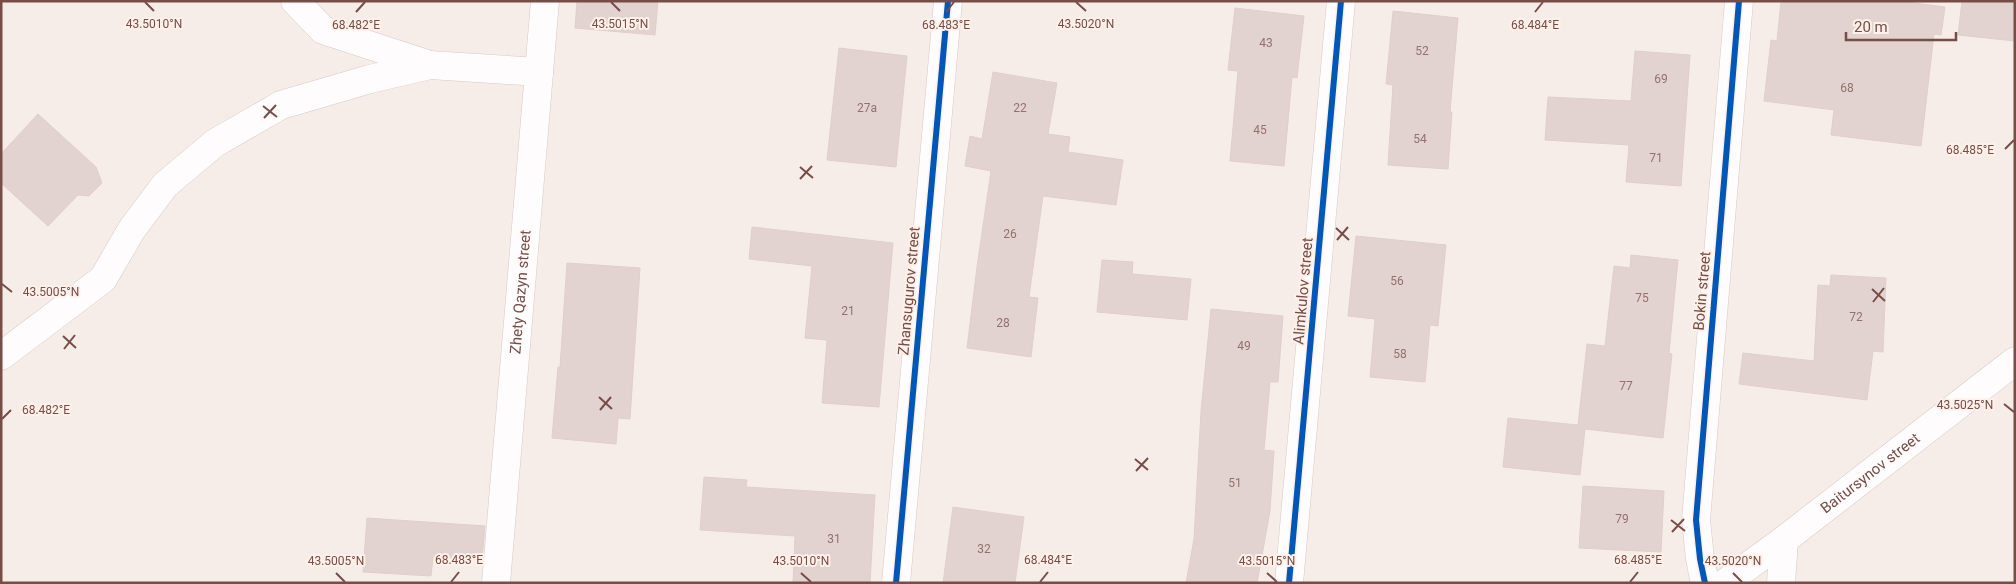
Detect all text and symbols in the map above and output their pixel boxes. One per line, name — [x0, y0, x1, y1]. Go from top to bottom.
scale bar — [1846, 10, 1956, 42]
text: 43.5010°N — [126, 17, 182, 31]
text: 43.5015°N — [592, 17, 648, 31]
text: 43.5020°N — [1058, 17, 1114, 31]
text: 68.482°E — [332, 18, 380, 32]
text: 68.483°E — [922, 18, 970, 32]
text: 68.484°E — [1511, 18, 1559, 32]
text: 20 m — [1854, 18, 1888, 36]
house number: 43 — [1259, 36, 1273, 50]
house number: 52 — [1415, 44, 1429, 58]
house number: 69 — [1654, 72, 1668, 86]
house number: 68 — [1840, 81, 1854, 95]
house number: 27а — [857, 101, 877, 115]
house number: 22 — [1013, 101, 1027, 115]
house number: 45 — [1253, 123, 1267, 137]
house number: 54 — [1413, 132, 1427, 146]
text: 68.485°E — [1946, 143, 1994, 157]
house number: 71 — [1649, 151, 1663, 165]
street label: Zhansugurov street — [894, 226, 924, 356]
house number: 26 — [1003, 227, 1017, 241]
street label: Zhety Qazyn street — [506, 229, 535, 355]
street label: Alimkulov street — [1289, 237, 1317, 345]
street label: Bokin street — [1690, 251, 1714, 331]
house number: 56 — [1390, 274, 1404, 288]
text: 43.5005°N — [23, 285, 79, 299]
house number: 75 — [1635, 291, 1649, 305]
house number: 21 — [841, 304, 855, 318]
house number: 72 — [1849, 310, 1863, 324]
house number: 28 — [996, 316, 1010, 330]
house number: 49 — [1237, 339, 1251, 353]
house number: 58 — [1393, 347, 1407, 361]
house number: 77 — [1619, 379, 1633, 393]
text: 43.5025°N — [1937, 398, 1993, 412]
text: 68.482°E — [22, 403, 70, 417]
street label: Baitursynov street — [1817, 429, 1923, 517]
house number: 51 — [1228, 476, 1242, 490]
house number: 79 — [1615, 512, 1629, 526]
house number: 31 — [827, 532, 841, 546]
house number: 32 — [977, 542, 991, 556]
text: 68.483°E — [435, 553, 483, 567]
text: 68.484°E — [1024, 553, 1072, 567]
text: 68.485°E — [1614, 553, 1662, 567]
text: 43.5005°N — [308, 554, 364, 568]
text: 43.5010°N — [773, 554, 829, 568]
text: 43.5015°N — [1239, 554, 1295, 568]
text: 43.5020°N — [1705, 554, 1761, 568]

